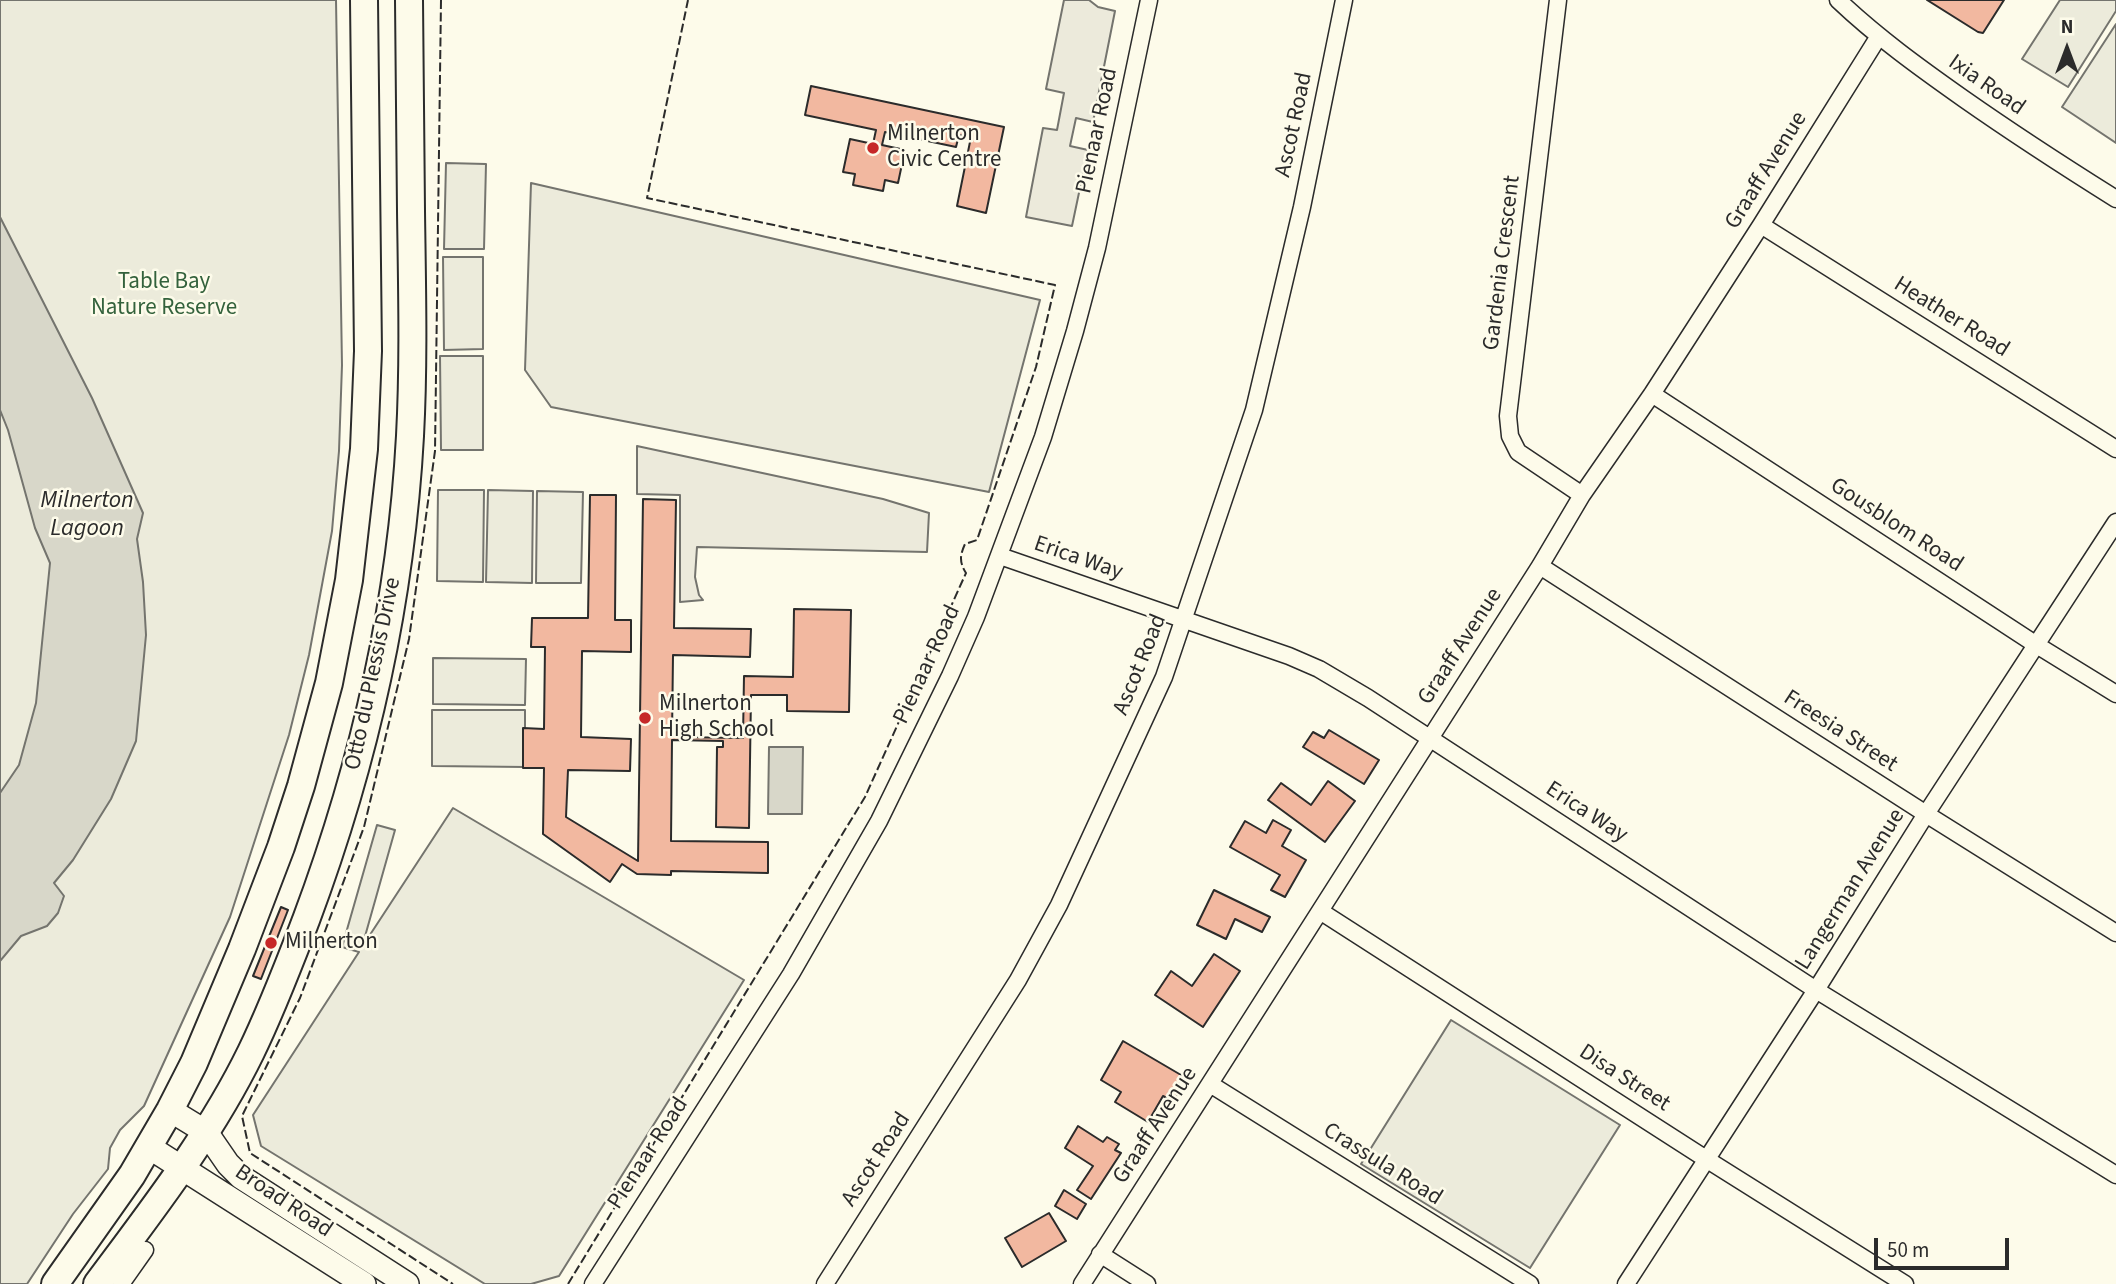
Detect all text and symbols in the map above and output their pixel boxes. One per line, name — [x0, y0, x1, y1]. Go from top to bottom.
north arrow — [2032, 14, 2102, 84]
text: N — [2061, 14, 2073, 41]
street label: Ixia Road — [1942, 50, 2030, 122]
street label: Pienaar Road — [1071, 66, 1125, 196]
street label: Ascot Road — [1270, 70, 1320, 180]
street label: Graaff Avenue — [1720, 107, 1814, 235]
place label: Milnerton Civic Centre — [887, 121, 1001, 175]
marker: Milnerton Civic Centre — [865, 140, 881, 156]
street label: Gardenia Crescent — [1479, 174, 1527, 352]
park label: Table Bay Nature Reserve — [91, 269, 237, 323]
street label: Heather Road — [1888, 272, 2014, 364]
street label: Gousblom Road — [1824, 473, 1968, 579]
water label: Milnerton Lagoon — [40, 488, 134, 544]
street label: Erica Way — [1030, 531, 1126, 587]
street label: Otto du Plessis Drive — [340, 575, 408, 773]
street label: Graaff Avenue — [1413, 583, 1509, 711]
street label: Pienaar Road — [888, 601, 968, 729]
street label: Ascot Road — [1108, 610, 1174, 720]
street label: Freesia Street — [1778, 685, 1902, 779]
place label: Milnerton High School — [659, 691, 774, 745]
marker: Milnerton High School — [637, 710, 653, 726]
street label: Erica Way — [1540, 776, 1632, 850]
street label: Langerman Avenue — [1790, 804, 1912, 976]
place label: Milnerton — [285, 929, 378, 957]
marker: Milnerton — [263, 935, 279, 951]
street label: Disa Street — [1573, 1039, 1675, 1119]
street label: Graaff Avenue — [1108, 1062, 1204, 1190]
street label: Pienaar Road — [603, 1093, 695, 1215]
street label: Ascot Road — [836, 1108, 918, 1212]
street label: Crassula Road — [1317, 1117, 1447, 1213]
street label: Broad Road — [229, 1159, 337, 1245]
scale bar — [1878, 1224, 2013, 1268]
text: 50 m — [1887, 1235, 1929, 1265]

